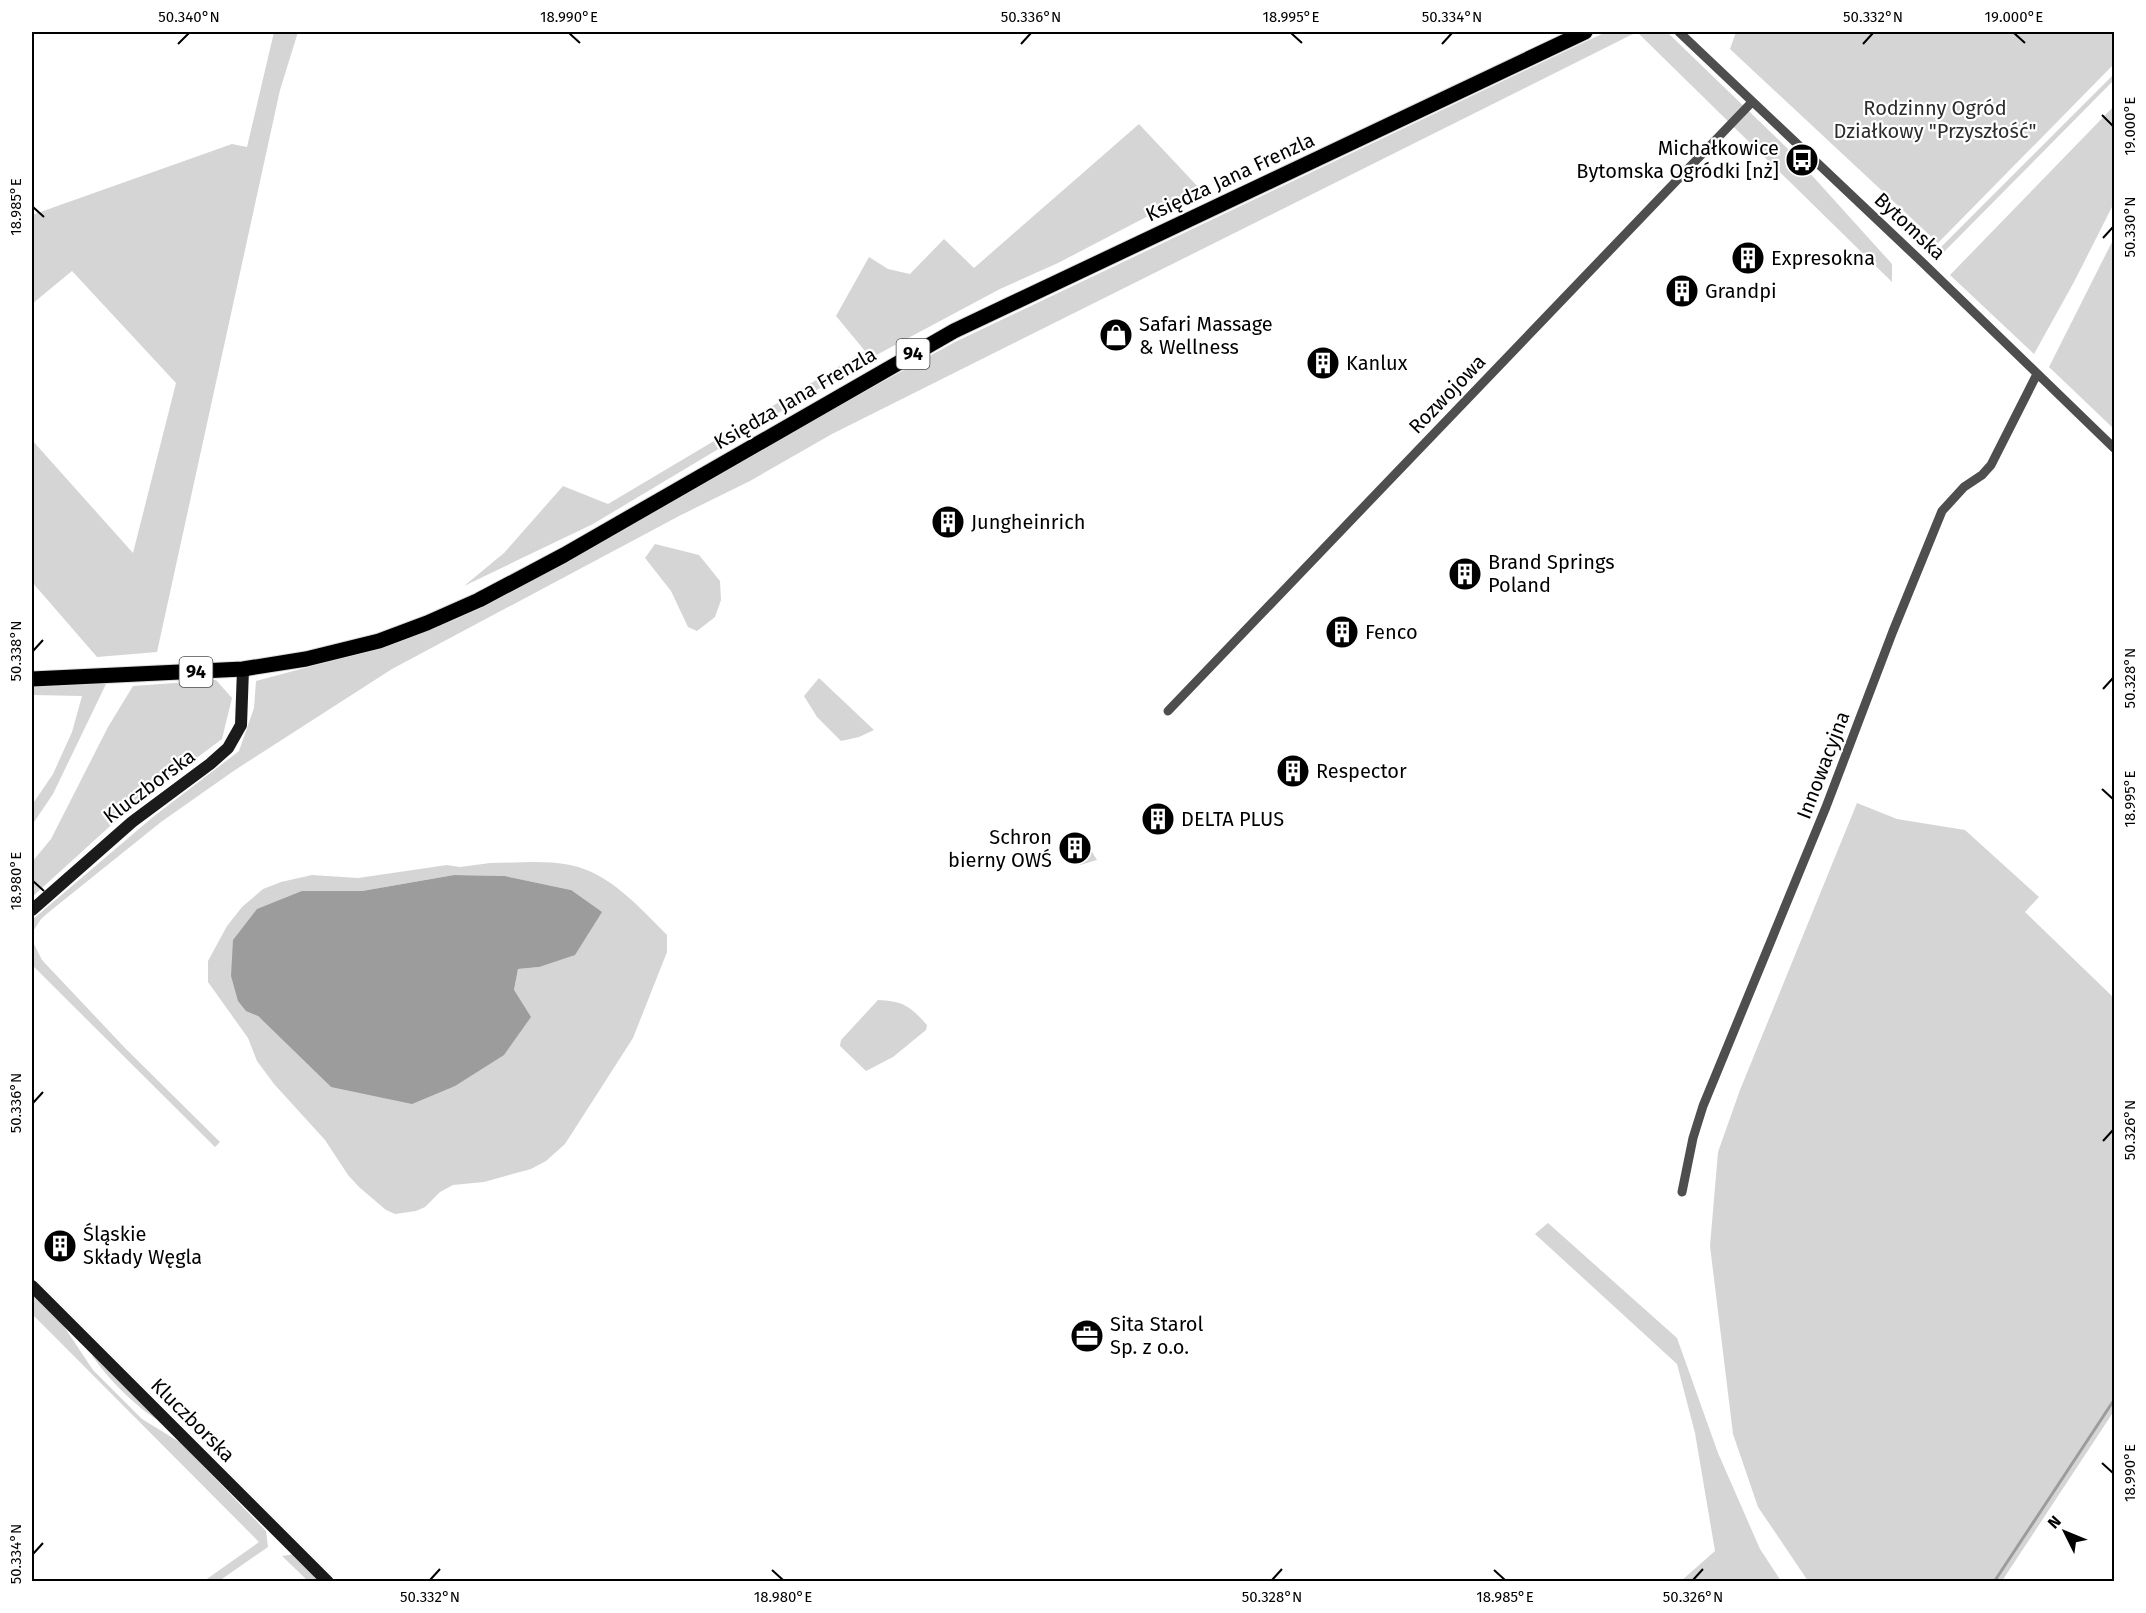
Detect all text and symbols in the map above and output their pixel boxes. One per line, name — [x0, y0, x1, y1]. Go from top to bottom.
text: 50.340°N — [158, 8, 220, 26]
text: 18.990°E — [540, 8, 598, 26]
text: 50.336°N — [1001, 8, 1061, 26]
text: 18.995°E — [1263, 8, 1319, 26]
text: 50.334°N — [1422, 8, 1482, 26]
text: 50.332°N — [1843, 8, 1903, 26]
text: 19.000°E — [1985, 8, 2043, 26]
park label: Rodzinny Ogród Działkowy "Przyszłość" — [1834, 96, 2036, 143]
text: 19.000°E — [2121, 97, 2139, 155]
street label: Księdza Jana Frenzla — [1142, 127, 1318, 227]
place label: Michałkowice Bytomska Ogródki [nż] — [1576, 136, 1779, 183]
bus stop icon: Michałkowice Bytomska Ogródki [nż] — [1784, 142, 1820, 178]
text: 18.985°E — [7, 178, 25, 236]
street label: Bytomska — [1870, 187, 1950, 265]
text: 50.330°N — [2121, 196, 2139, 258]
building icon: Expresokna — [1730, 240, 1766, 276]
place label: Expresokna — [1771, 246, 1875, 270]
building icon: Grandpi — [1664, 273, 1700, 309]
place label: Grandpi — [1705, 279, 1777, 303]
place label: Safari Massage & Wellness — [1139, 312, 1273, 359]
shop icon: Safari Massage & Wellness — [1098, 317, 1134, 353]
road number: 94 — [896, 339, 930, 369]
street label: Księdza Jana Frenzla — [710, 342, 880, 454]
building icon: Kanlux — [1305, 345, 1341, 381]
street label: Rozwojowa — [1404, 350, 1490, 438]
place label: Kanlux — [1346, 351, 1408, 375]
building icon: Jungheinrich — [930, 504, 966, 540]
place label: Jungheinrich — [971, 510, 1085, 534]
place label: Brand Springs Poland — [1488, 550, 1615, 597]
building icon: Brand Springs Poland — [1447, 556, 1483, 592]
building icon: Fenco — [1324, 614, 1360, 650]
place label: Fenco — [1365, 620, 1418, 644]
text: 50.338°N — [7, 621, 25, 681]
text: 50.328°N — [2121, 648, 2139, 708]
road number: 94 — [180, 657, 212, 687]
street label: Innowacyjna — [1791, 708, 1855, 822]
street label: Kluczborska — [98, 744, 200, 828]
building icon: Respector — [1275, 753, 1311, 789]
place label: Respector — [1316, 759, 1407, 783]
text: 18.995°E — [2121, 771, 2139, 827]
building icon: DELTA PLUS — [1140, 801, 1176, 837]
place label: DELTA PLUS — [1181, 807, 1284, 831]
place label: Schron bierny OWŚ — [948, 825, 1052, 872]
building icon: Schron bierny OWŚ — [1057, 830, 1093, 866]
text: 18.980°E — [7, 852, 25, 910]
text: 50.336°N — [7, 1073, 25, 1133]
text: 50.326°N — [2121, 1100, 2139, 1160]
place label: Śląskie Składy Węgla — [83, 1222, 202, 1269]
building icon: Śląskie Składy Węgla — [42, 1228, 78, 1264]
place label: Sita Starol Sp. z o.o. — [1110, 1312, 1203, 1359]
office icon: Sita Starol Sp. z o.o. — [1069, 1318, 1105, 1354]
street label: Kluczborska — [146, 1373, 240, 1467]
text: 18.990°E — [2121, 1444, 2139, 1502]
north arrow — [2035, 1502, 2095, 1562]
text: N — [2044, 1512, 2065, 1532]
text: 50.334°N — [7, 1524, 25, 1584]
text: 50.332°N — [400, 1588, 460, 1606]
text: 18.980°E — [754, 1588, 812, 1606]
text: 50.328°N — [1242, 1588, 1302, 1606]
text: 18.985°E — [1476, 1588, 1534, 1606]
text: 50.326°N — [1663, 1588, 1723, 1606]

